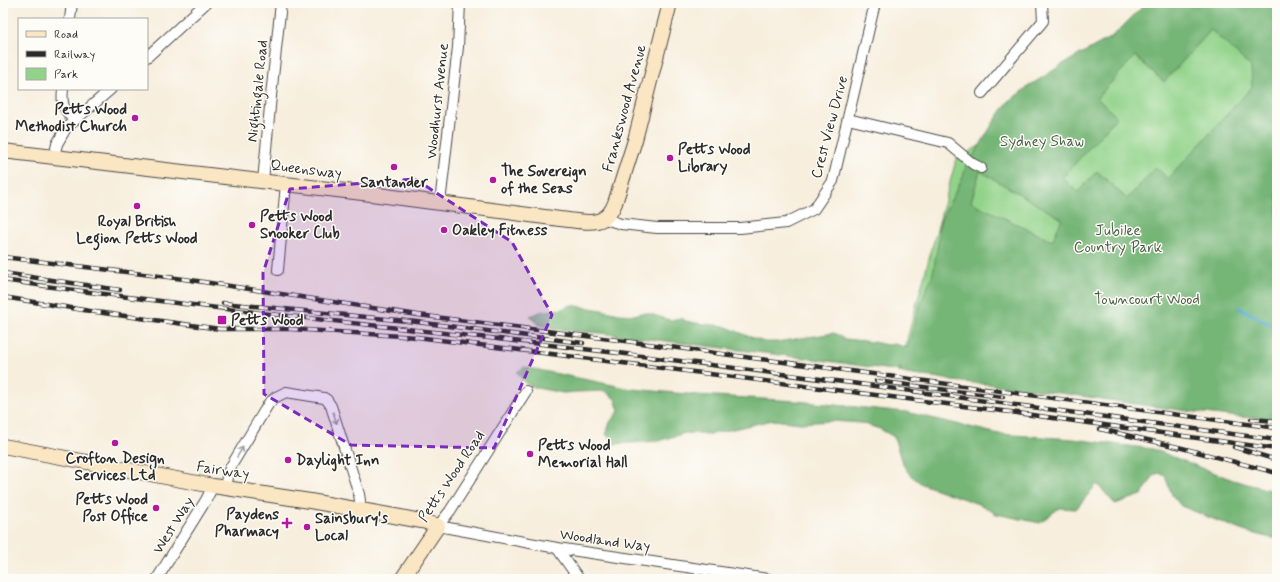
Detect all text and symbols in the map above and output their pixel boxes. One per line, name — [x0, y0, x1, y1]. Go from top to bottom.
legend — [18, 18, 148, 90]
text: Road — [54, 27, 78, 43]
street label: Nightingale Road — [243, 39, 274, 143]
street label: Woodhurst Avenue — [422, 42, 454, 160]
street label: Frankswood Avenue — [598, 42, 652, 174]
text: Railway — [54, 47, 96, 63]
text: Park — [54, 67, 78, 83]
street label: Crest View Drive — [807, 73, 853, 181]
place label: Petts Wood Methodist Church — [15, 100, 127, 137]
marker: Petts Wood Methodist Church — [130, 113, 140, 123]
park label: Sydney Shaw — [1000, 132, 1084, 152]
place label: Petts Wood Library — [678, 140, 751, 177]
marker: Petts Wood Library — [665, 153, 675, 163]
street label: Queensway — [269, 156, 343, 184]
marker: Santander — [389, 162, 399, 172]
place label: The Sovereign of the Seas — [501, 162, 587, 199]
place label: Santander — [360, 173, 429, 193]
marker: The Sovereign of the Seas — [488, 175, 498, 185]
marker: Royal British Legion Petts Wood — [132, 201, 142, 211]
place label: Petts Wood Snooker Club — [260, 207, 340, 244]
place label: Royal British Legion Petts Wood — [76, 212, 198, 251]
marker: Petts Wood Snooker Club — [247, 220, 257, 230]
place label: Oakley Fitness — [452, 221, 548, 241]
park label: Jubilee Country Park — [1074, 221, 1163, 258]
marker: Oakley Fitness — [439, 225, 449, 235]
park label: Towncourt Wood — [1094, 290, 1200, 310]
place label: Petts Wood — [231, 311, 304, 331]
marker: Petts Wood — [216, 314, 228, 326]
one-way arrow — [332, 411, 339, 424]
street label: Petts Wood Road — [414, 427, 490, 526]
place label: Petts Wood Memorial Hall — [538, 436, 628, 473]
marker: Crofton Design Services Ltd — [110, 438, 120, 448]
one-way arrow — [236, 447, 244, 458]
place label: Crofton Design Services Ltd — [65, 449, 165, 486]
marker: Petts Wood Memorial Hall — [525, 449, 535, 459]
place label: Daylight Inn — [296, 451, 379, 472]
marker: Daylight Inn — [283, 455, 293, 465]
street label: Fairway — [195, 457, 251, 485]
place label: Petts Wood Post Office — [75, 490, 149, 527]
street label: West Way — [148, 493, 199, 558]
marker: Petts Wood Post Office — [151, 503, 161, 513]
place label: Paydens Pharmacy — [215, 505, 279, 542]
place label: Sainsbury's Local — [315, 509, 388, 546]
marker: Paydens Pharmacy — [282, 518, 292, 528]
marker: Sainsbury's Local — [302, 522, 312, 532]
street label: Woodland Way — [558, 525, 651, 557]

